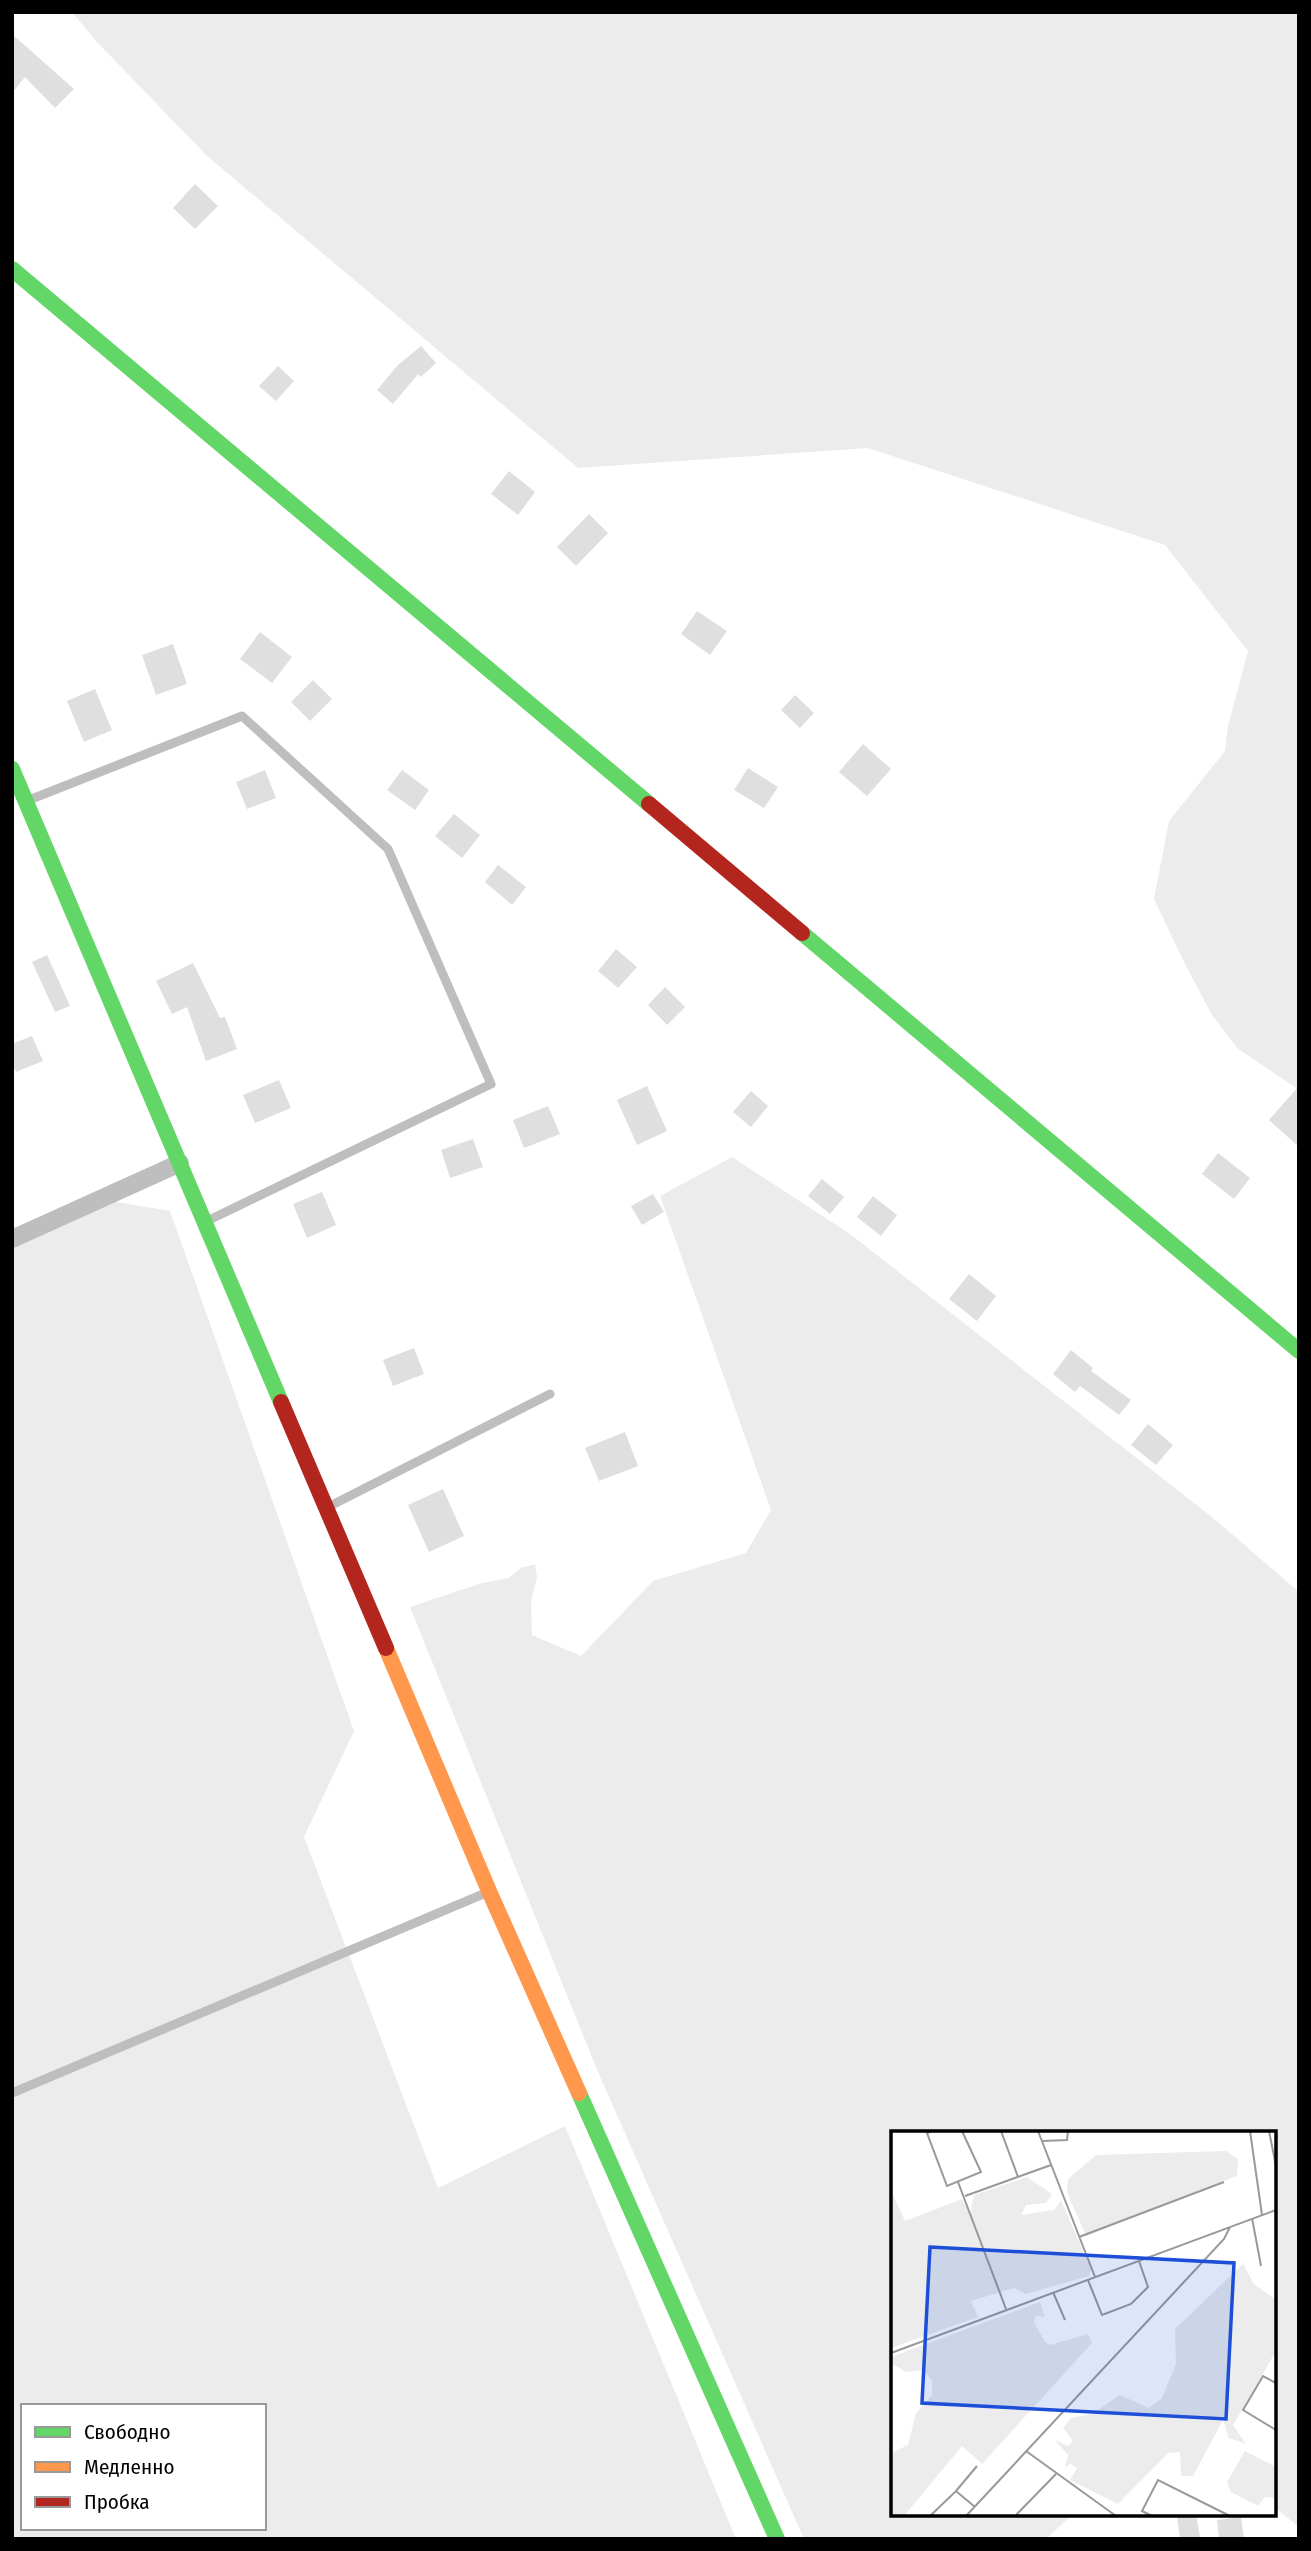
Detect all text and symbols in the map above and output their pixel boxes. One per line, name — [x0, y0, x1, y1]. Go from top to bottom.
inset map — [891, 2131, 1276, 2516]
legend — [21, 2404, 266, 2530]
text: Свободно — [84, 2419, 170, 2445]
text: Медленно — [84, 2454, 174, 2480]
text: Пробка — [84, 2489, 150, 2515]

